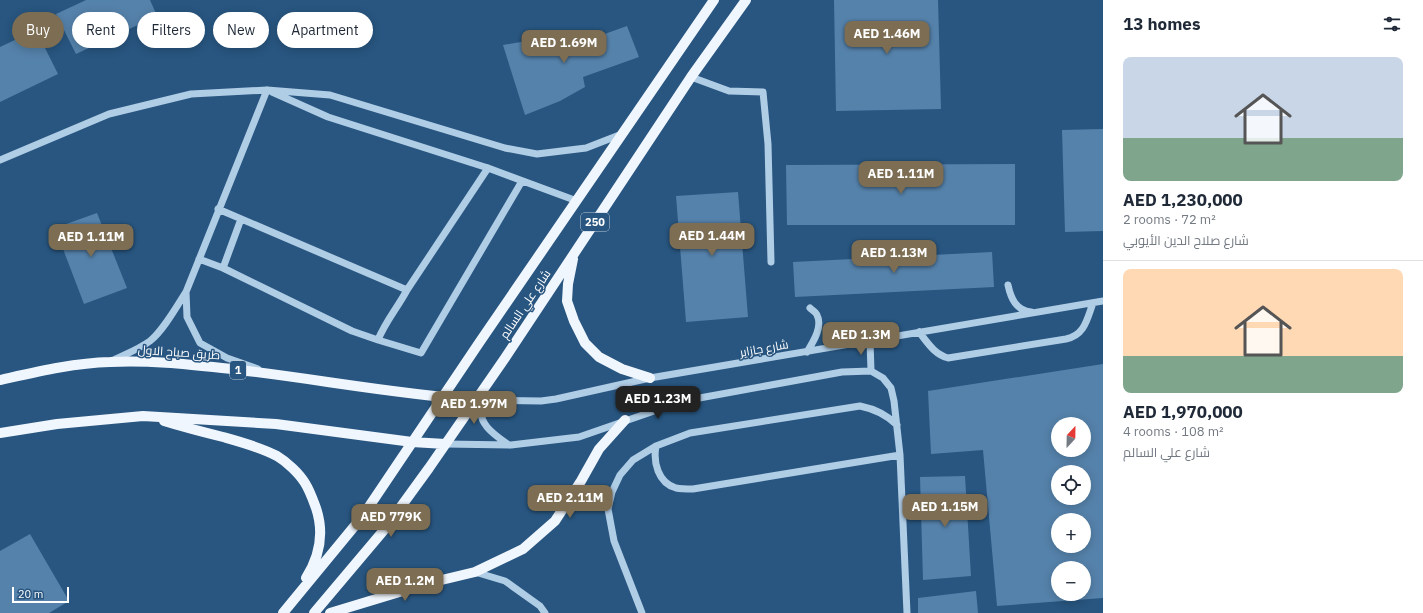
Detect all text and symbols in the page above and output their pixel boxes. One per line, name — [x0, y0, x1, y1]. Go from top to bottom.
chip: Buy — [12, 12, 64, 48]
chip: Rent — [72, 12, 129, 48]
chip: Filters — [137, 12, 205, 48]
chip: New — [213, 12, 269, 48]
chip: Apartment — [277, 12, 373, 48]
text: 13 homes — [1123, 13, 1200, 35]
icon: filters — [1381, 13, 1403, 35]
pin: AED 1.46M — [841, 21, 933, 55]
text: AED 1.46M — [853, 25, 921, 42]
pin: AED 1.69M — [518, 30, 610, 64]
text: AED 1.69M — [530, 34, 598, 51]
icon: home — [1227, 83, 1299, 155]
pin: AED 1.11M — [855, 161, 947, 195]
text: AED 1.11M — [867, 165, 935, 182]
text: AED 1,230,000 — [1123, 189, 1243, 211]
text: 2 rooms · 72 m² — [1123, 211, 1216, 228]
road number: 250 — [581, 213, 609, 231]
pin: AED 1.44M — [666, 223, 758, 257]
pin: AED 1.11M — [45, 224, 137, 258]
text: AED 1.44M — [678, 227, 746, 244]
text: AED 1.11M — [57, 228, 125, 245]
text: شارع صلاح الدين الأيوبي — [1123, 232, 1249, 249]
pin: AED 1.13M — [848, 240, 940, 274]
text: AED 1.13M — [860, 244, 928, 261]
street label: شارع علي السالم — [496, 266, 556, 343]
icon: home — [1227, 295, 1299, 367]
pin: AED 1.3M — [820, 322, 902, 356]
text: AED 1.3M — [831, 326, 891, 343]
street label: شارع جازاير — [737, 336, 790, 361]
street label: طريق صباح الاول — [137, 342, 221, 363]
road number: 1 — [230, 361, 246, 379]
pin: AED 1.23M — [612, 386, 704, 420]
text: AED 1.23M — [624, 390, 692, 407]
pin: AED 1.97M — [428, 391, 520, 425]
text: AED 1.97M — [440, 395, 508, 412]
text: AED 1,970,000 — [1123, 401, 1243, 423]
north arrow — [1051, 417, 1091, 457]
map controls — [1051, 417, 1091, 601]
text: 4 rooms · 108 m² — [1123, 423, 1224, 440]
text: شارع علي السالم — [1123, 444, 1210, 461]
button: locate — [1051, 465, 1091, 505]
pin: AED 2.11M — [524, 485, 616, 519]
text: AED 2.11M — [536, 489, 604, 506]
pin: AED 1.15M — [899, 494, 991, 528]
text: AED 1.15M — [911, 498, 979, 515]
pin: AED 779K — [350, 504, 432, 538]
text: AED 779K — [360, 508, 422, 525]
button: + — [1051, 513, 1091, 553]
button: − — [1051, 561, 1091, 601]
pin: AED 1.2M — [364, 568, 446, 602]
text: AED 1.2M — [375, 572, 435, 589]
scale bar — [12, 585, 69, 604]
text: 20 m — [18, 587, 43, 601]

